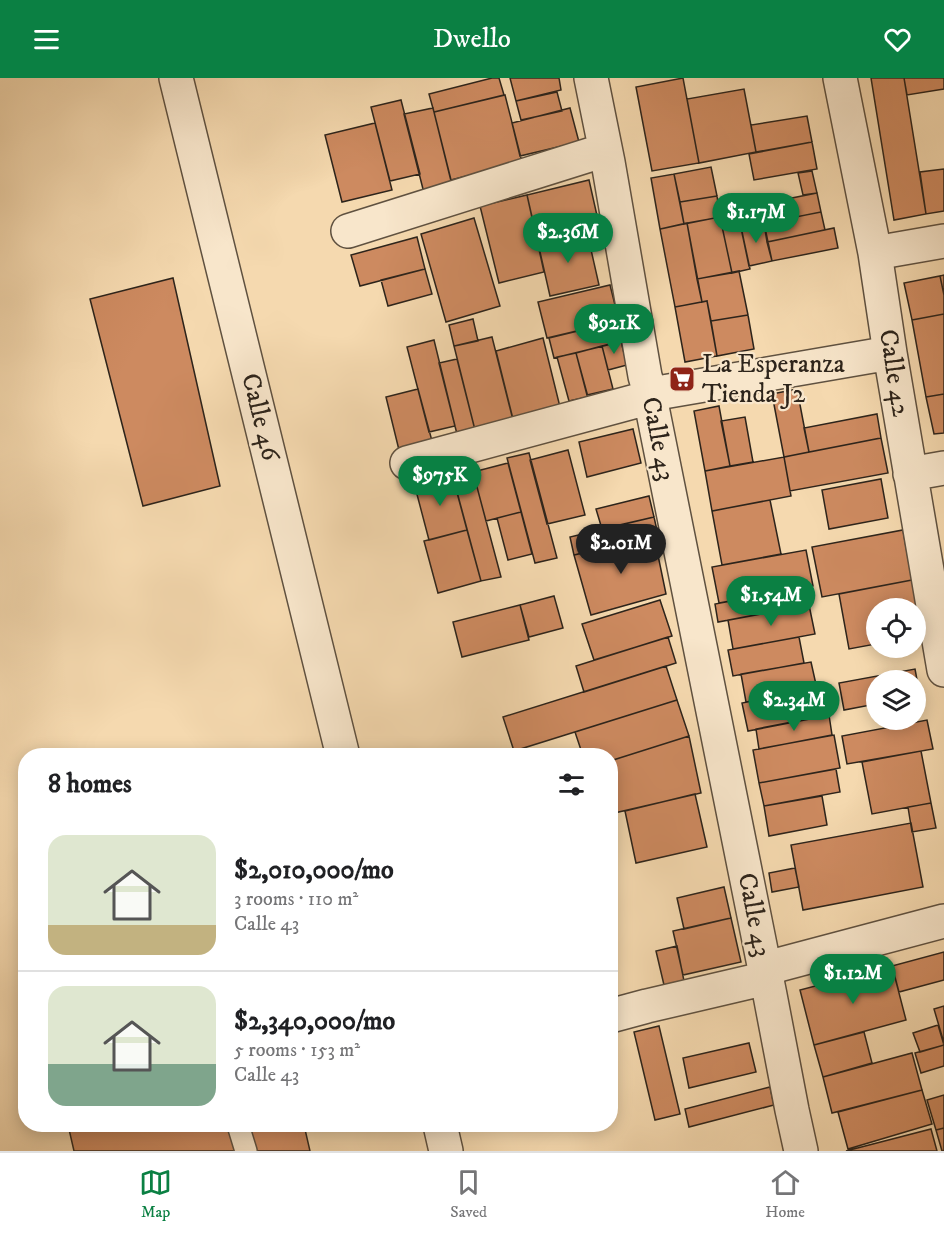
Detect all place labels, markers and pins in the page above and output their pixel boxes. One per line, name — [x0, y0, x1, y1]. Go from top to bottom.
pin: $1.17M — [707, 193, 805, 244]
pin: $2.36M — [519, 213, 617, 264]
pin: $921K — [572, 304, 656, 355]
place label: La Esperanza Tienda J2 — [702, 348, 845, 411]
supermarket icon: La Esperanza Tienda J2 — [667, 364, 697, 394]
pin: $975K — [398, 456, 482, 507]
pin: $2.01M — [572, 524, 670, 575]
pin: $1.54M — [722, 576, 820, 627]
pin: $2.34M — [745, 681, 843, 732]
pin: $1.12M — [804, 954, 902, 1005]

